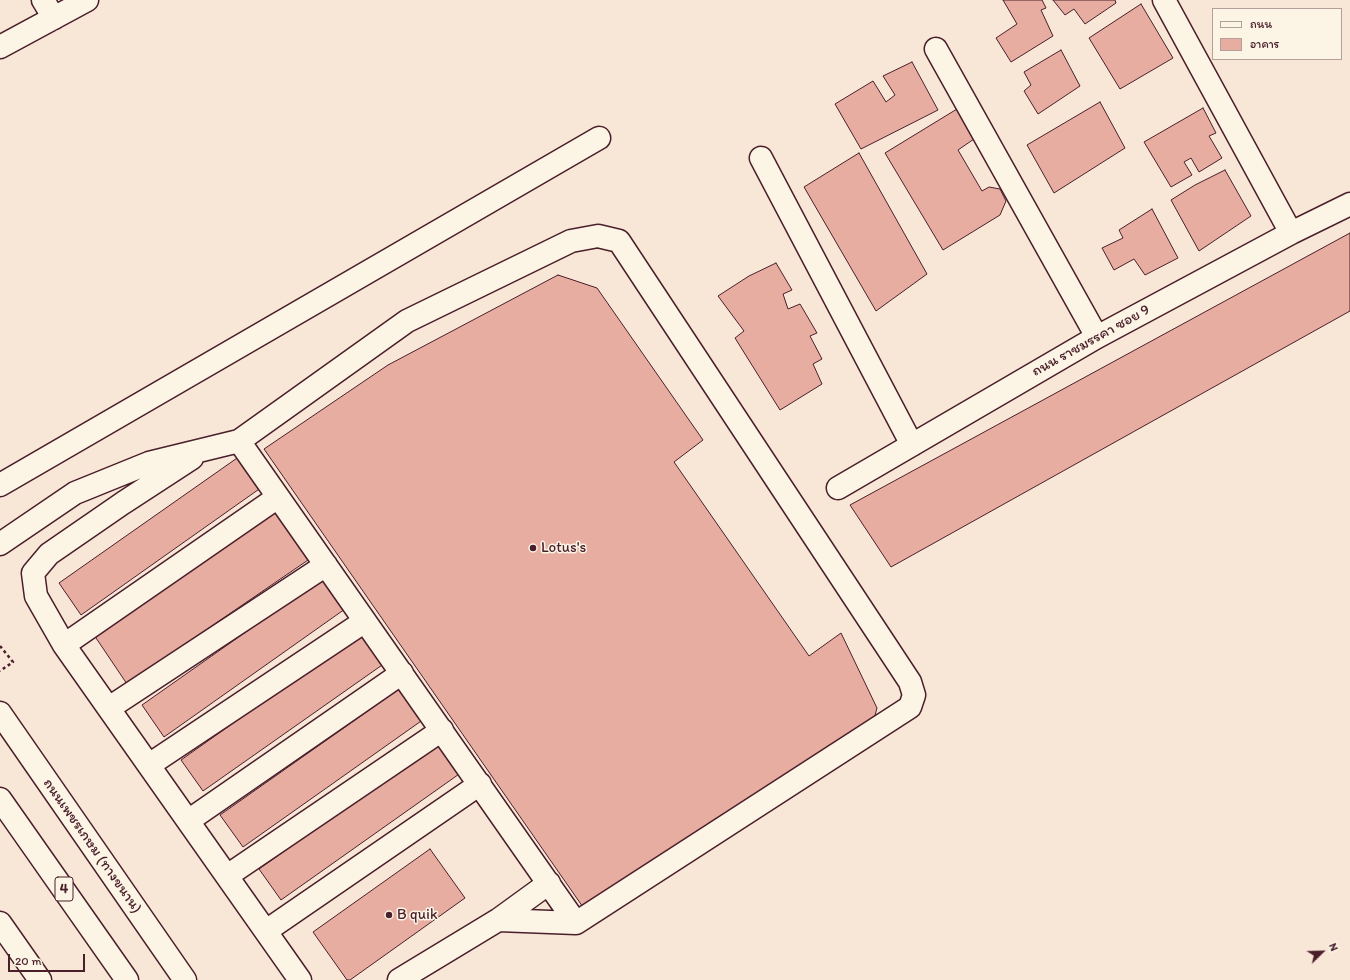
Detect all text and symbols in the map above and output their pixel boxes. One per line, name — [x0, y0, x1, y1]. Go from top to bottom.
legend — [1212, 8, 1342, 60]
text: ถนน — [1250, 17, 1272, 31]
text: อาคาร — [1250, 37, 1279, 51]
street label: ถนน ราชมรรคา ซอย 9 — [1029, 301, 1153, 381]
place label: Lotus's — [541, 539, 586, 557]
marker: Lotus's — [528, 543, 538, 553]
street label: ถนนเพชรเกษม (ทางขนาน) — [39, 775, 145, 917]
road number: 4 — [55, 877, 73, 901]
place label: B quik — [397, 906, 438, 924]
marker: B quik — [384, 910, 394, 920]
north arrow — [1302, 932, 1342, 972]
text: N — [1326, 941, 1341, 953]
scale bar — [10, 946, 87, 972]
text: 20 m — [15, 954, 42, 968]

